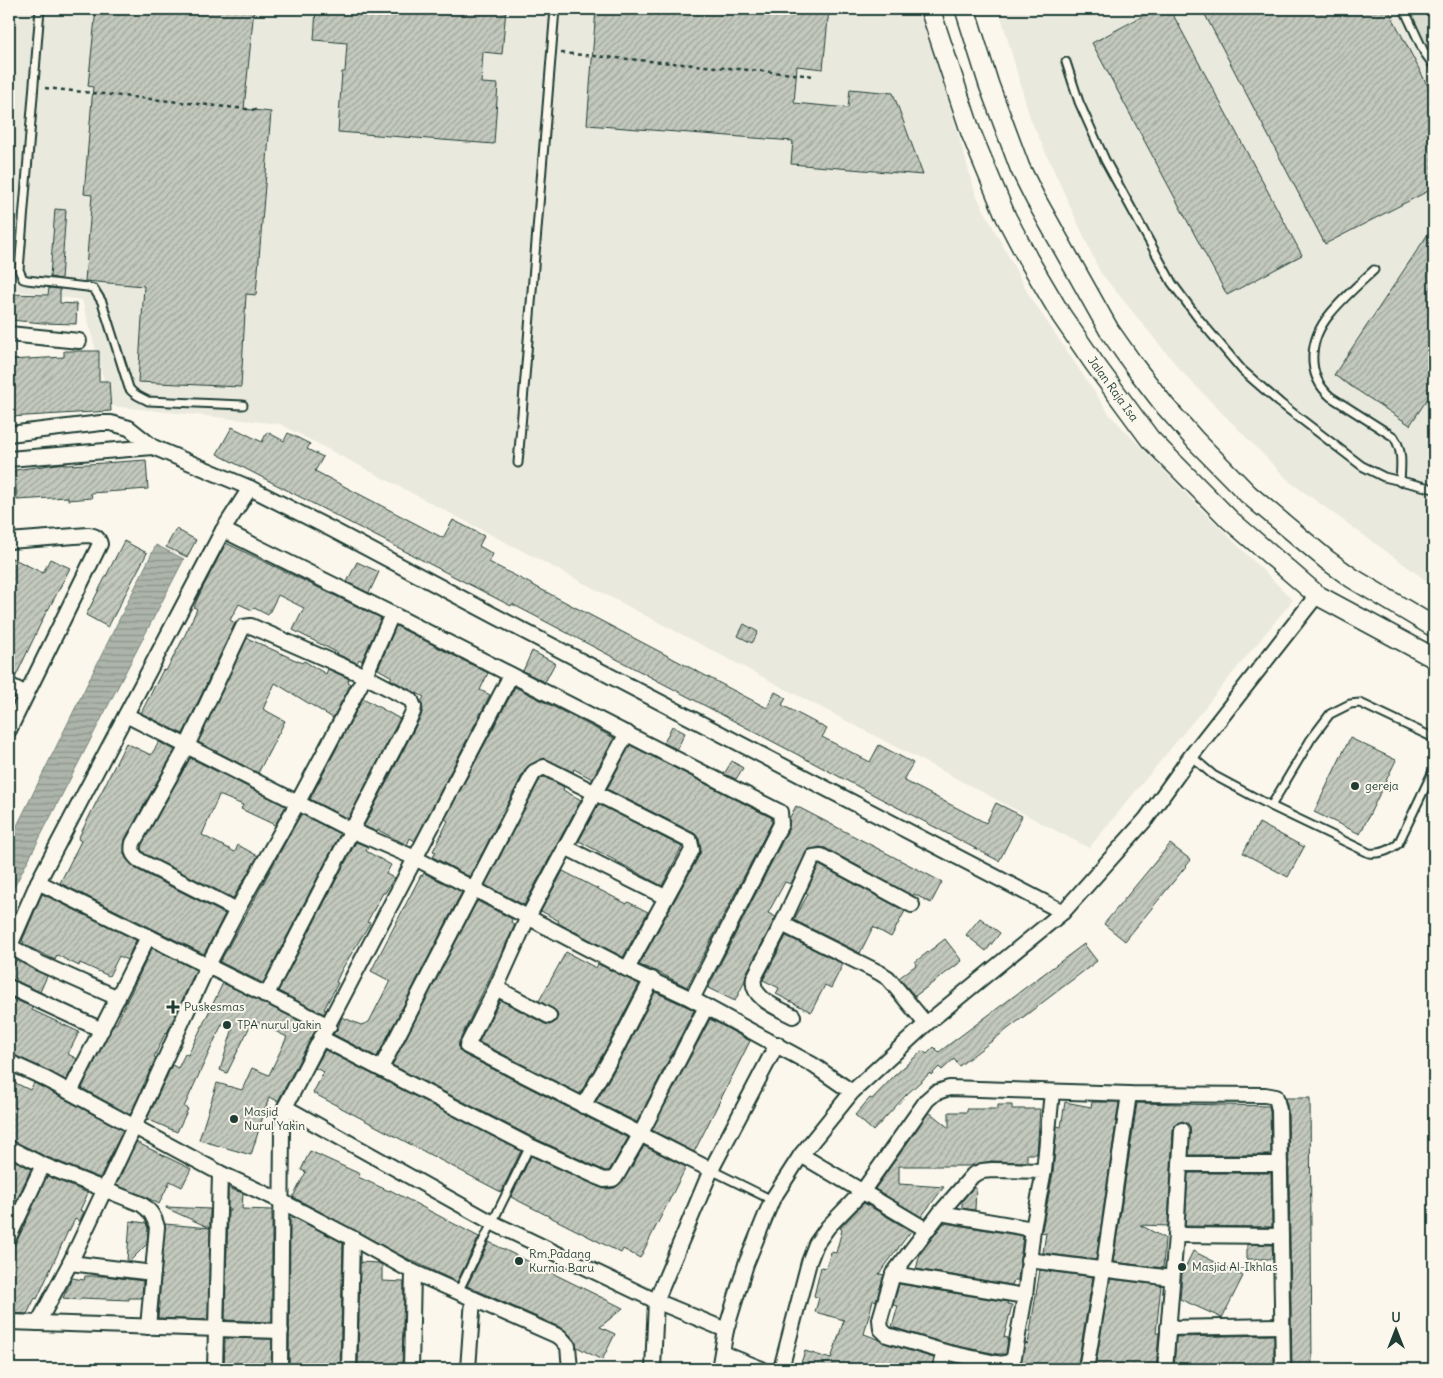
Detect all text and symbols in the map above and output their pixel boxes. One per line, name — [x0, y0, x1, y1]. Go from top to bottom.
street label: Jalan Raja Isa — [1085, 353, 1142, 424]
place label: gereja — [1365, 778, 1399, 793]
marker: gereja — [1349, 780, 1361, 792]
place label: Puskesmas — [184, 999, 244, 1014]
marker: Puskesmas — [166, 1000, 180, 1014]
place label: TPA nurul yakin — [237, 1017, 322, 1032]
marker: TPA nurul yakin — [221, 1019, 233, 1031]
place label: Masjid Nurul Yakin — [244, 1104, 305, 1133]
marker: Masjid Nurul Yakin — [228, 1113, 240, 1125]
place label: Rm.Padang Kurnia Baru — [529, 1246, 594, 1275]
marker: Rm.Padang Kurnia Baru — [513, 1255, 525, 1267]
place label: Masjid Al-Ikhlas — [1192, 1259, 1278, 1274]
marker: Masjid Al-Ikhlas — [1176, 1261, 1188, 1273]
north arrow — [1370, 1306, 1420, 1356]
text: U — [1391, 1308, 1401, 1326]

